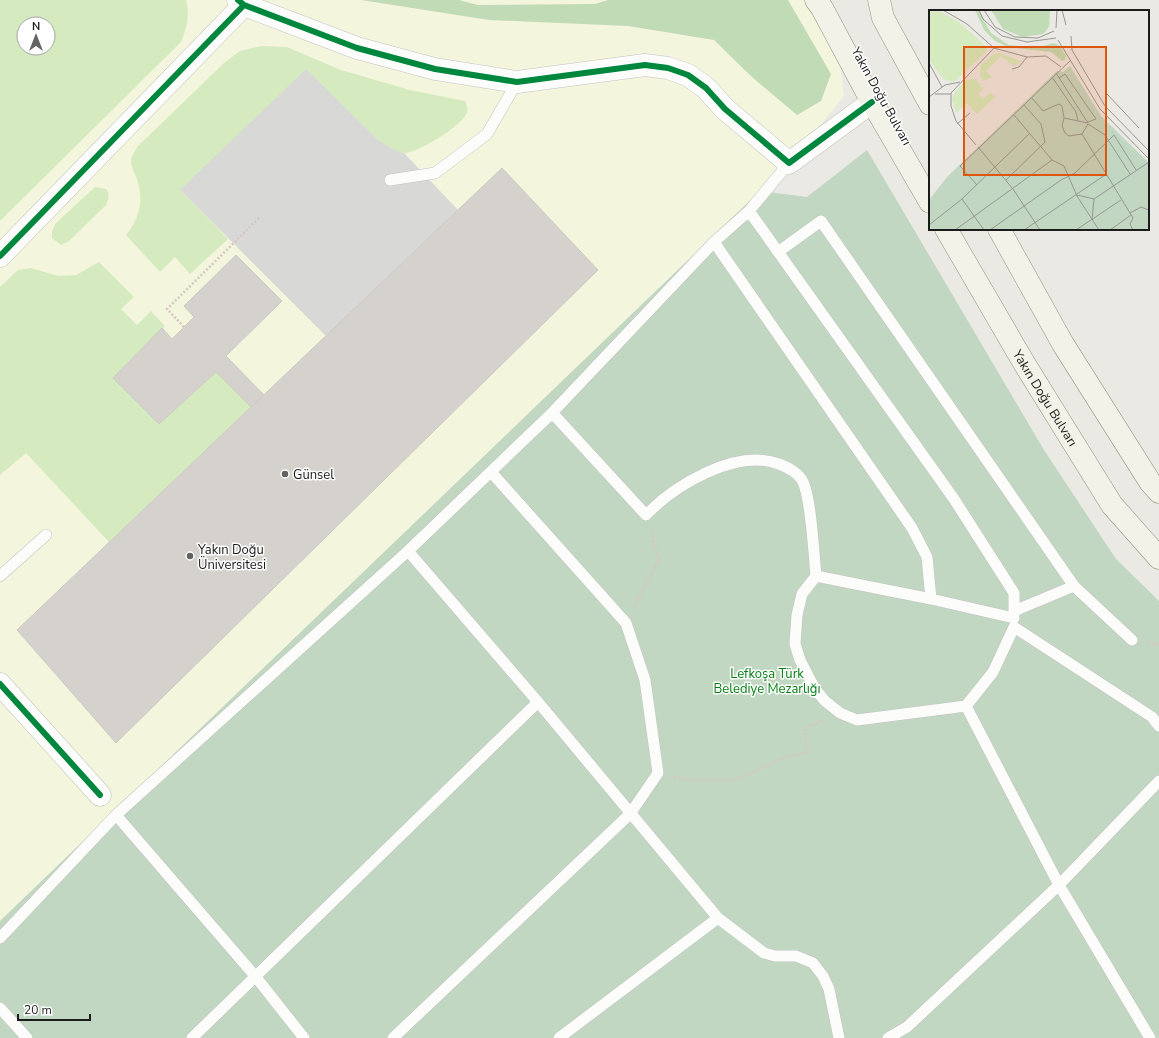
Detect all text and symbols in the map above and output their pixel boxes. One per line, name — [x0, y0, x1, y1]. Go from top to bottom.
inset map — [929, 10, 1149, 230]
north arrow — [16, 16, 56, 56]
text: N — [32, 19, 40, 34]
street label: Yakın Doğu Bulvarı — [846, 43, 916, 149]
street label: Yakın Doğu Bulvarı — [1008, 346, 1081, 450]
place label: Günsel — [293, 466, 334, 484]
marker: Günsel — [280, 469, 290, 479]
place label: Yakın Doğu Üniversitesi — [197, 541, 266, 574]
marker: Yakın Doğu Üniversitesi — [185, 551, 195, 561]
park label: Lefkoşa Türk Belediye Mezarlığı — [714, 665, 820, 698]
scale bar — [18, 996, 90, 1022]
text: 20 m — [24, 1002, 52, 1018]

